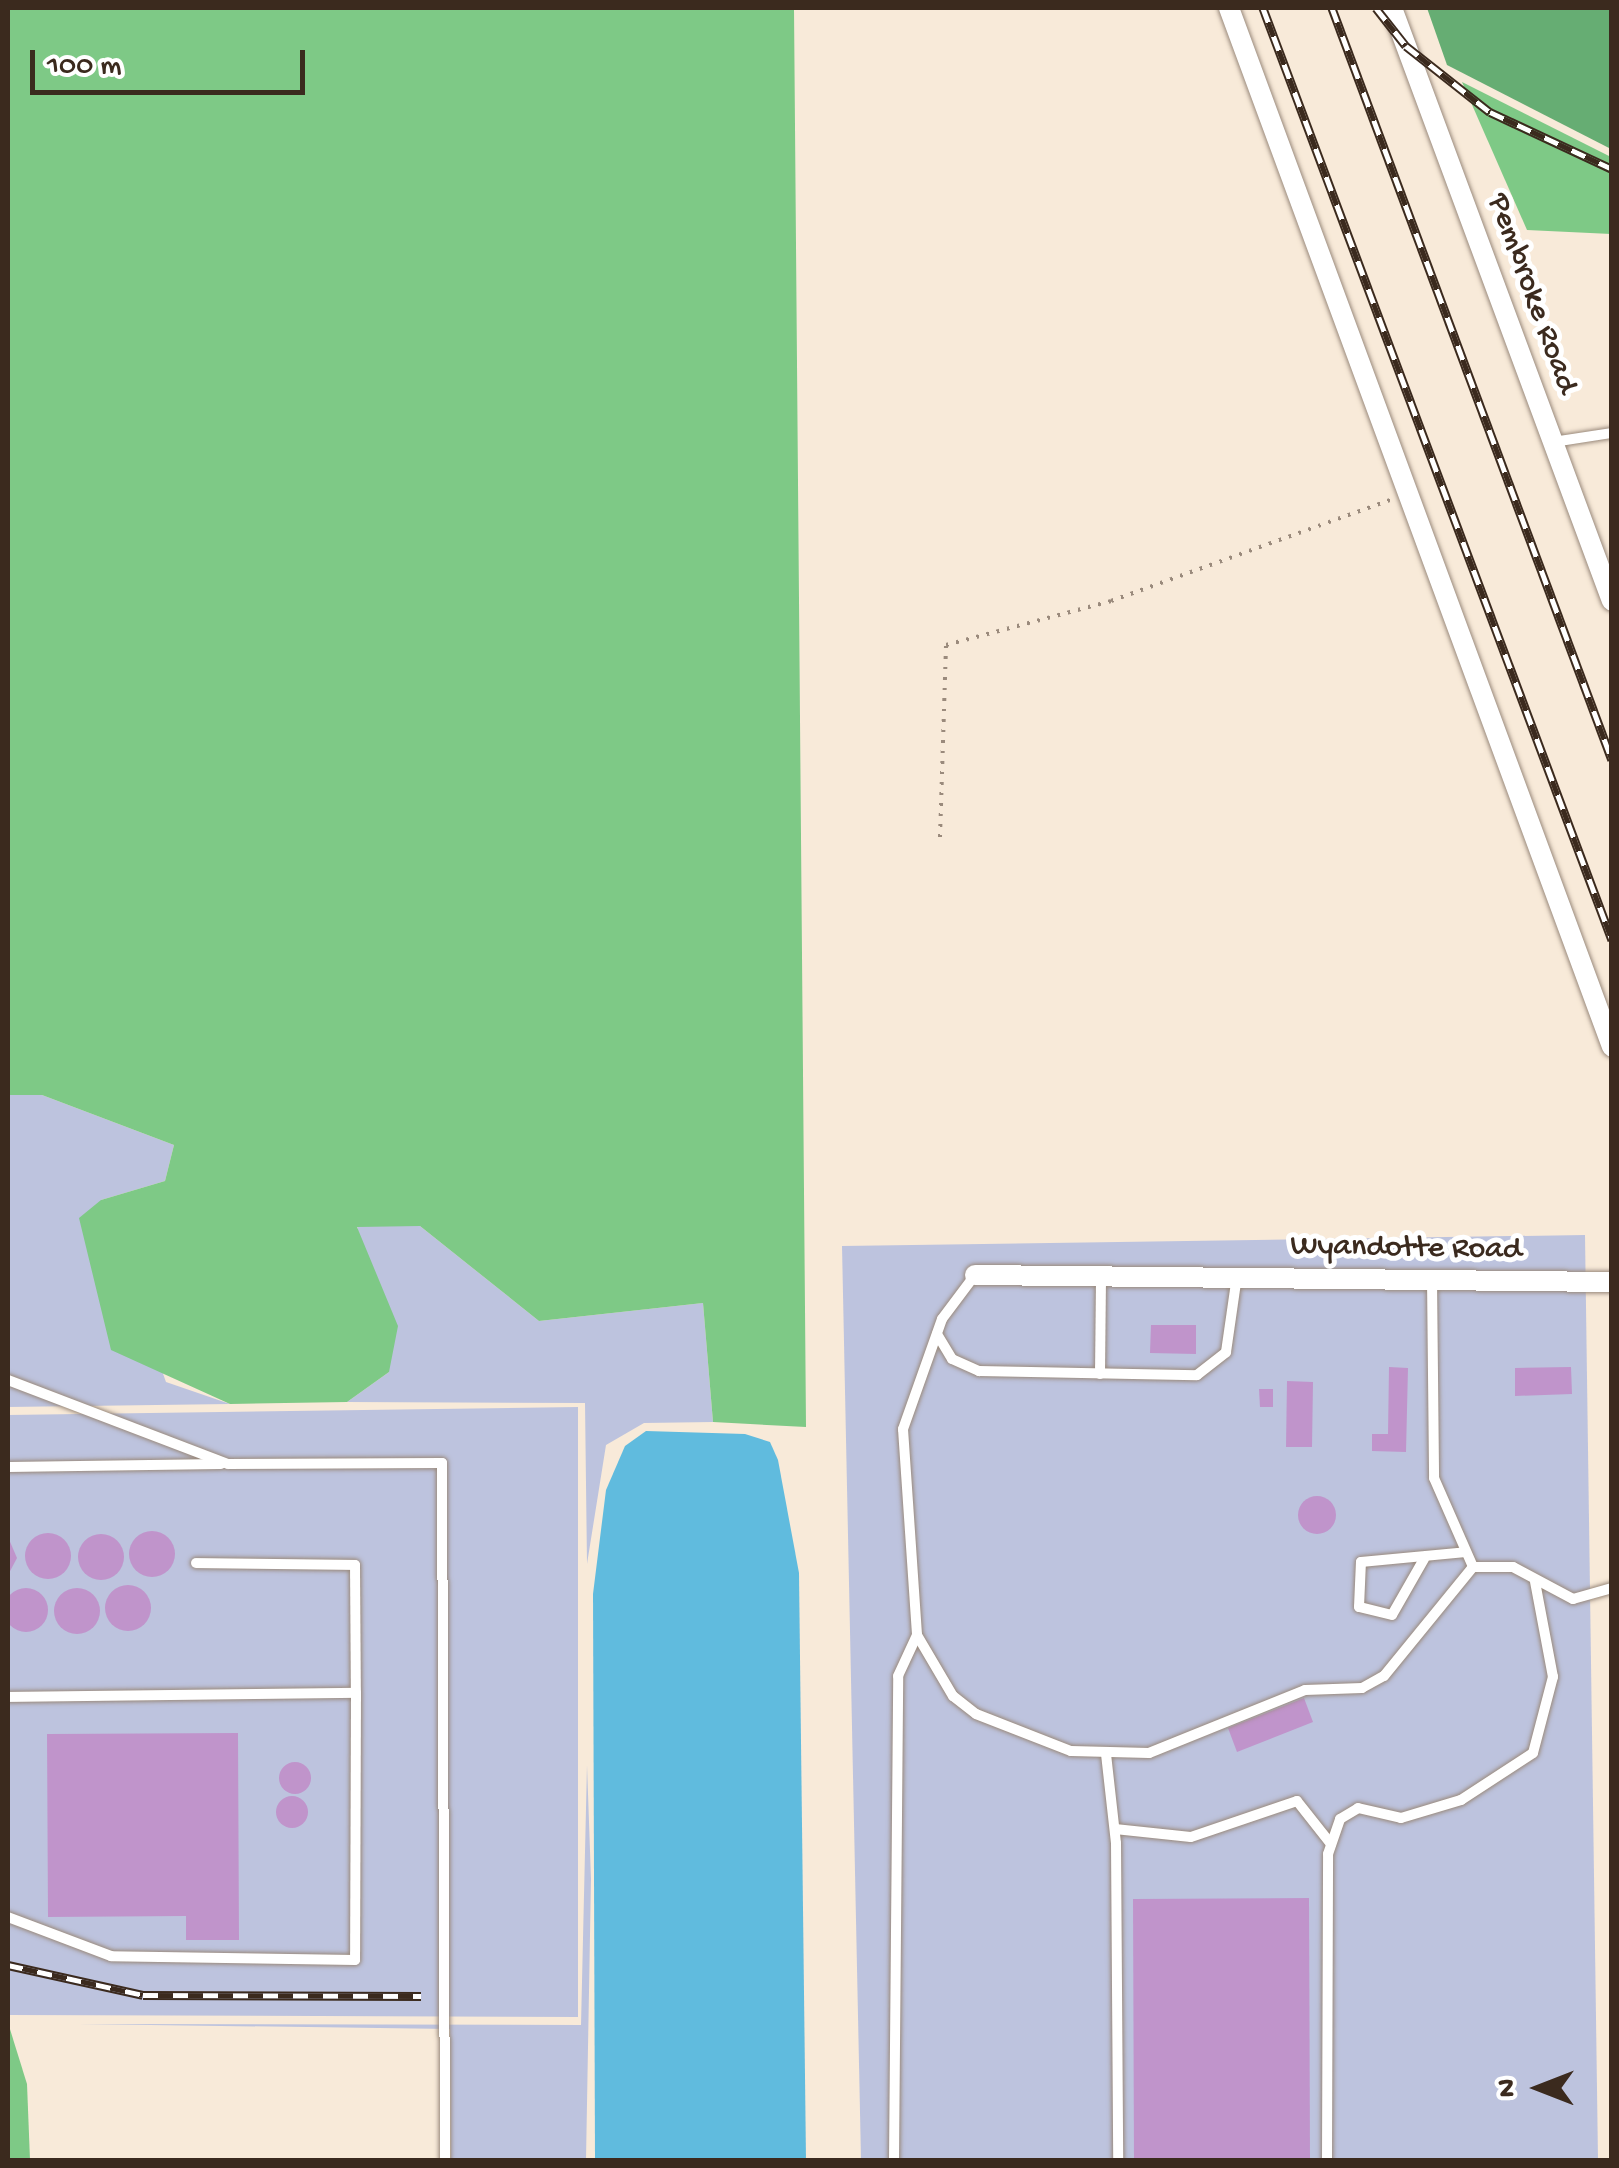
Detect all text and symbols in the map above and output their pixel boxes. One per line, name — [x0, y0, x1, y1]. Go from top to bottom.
scale bar — [35, 30, 310, 92]
text: 100 m — [47, 50, 122, 85]
street label: Pembroke Road — [1477, 189, 1585, 399]
street label: Wyandotte Road — [1290, 1228, 1522, 1270]
north arrow — [1489, 2038, 1589, 2138]
text: N — [1492, 2079, 1525, 2097]

